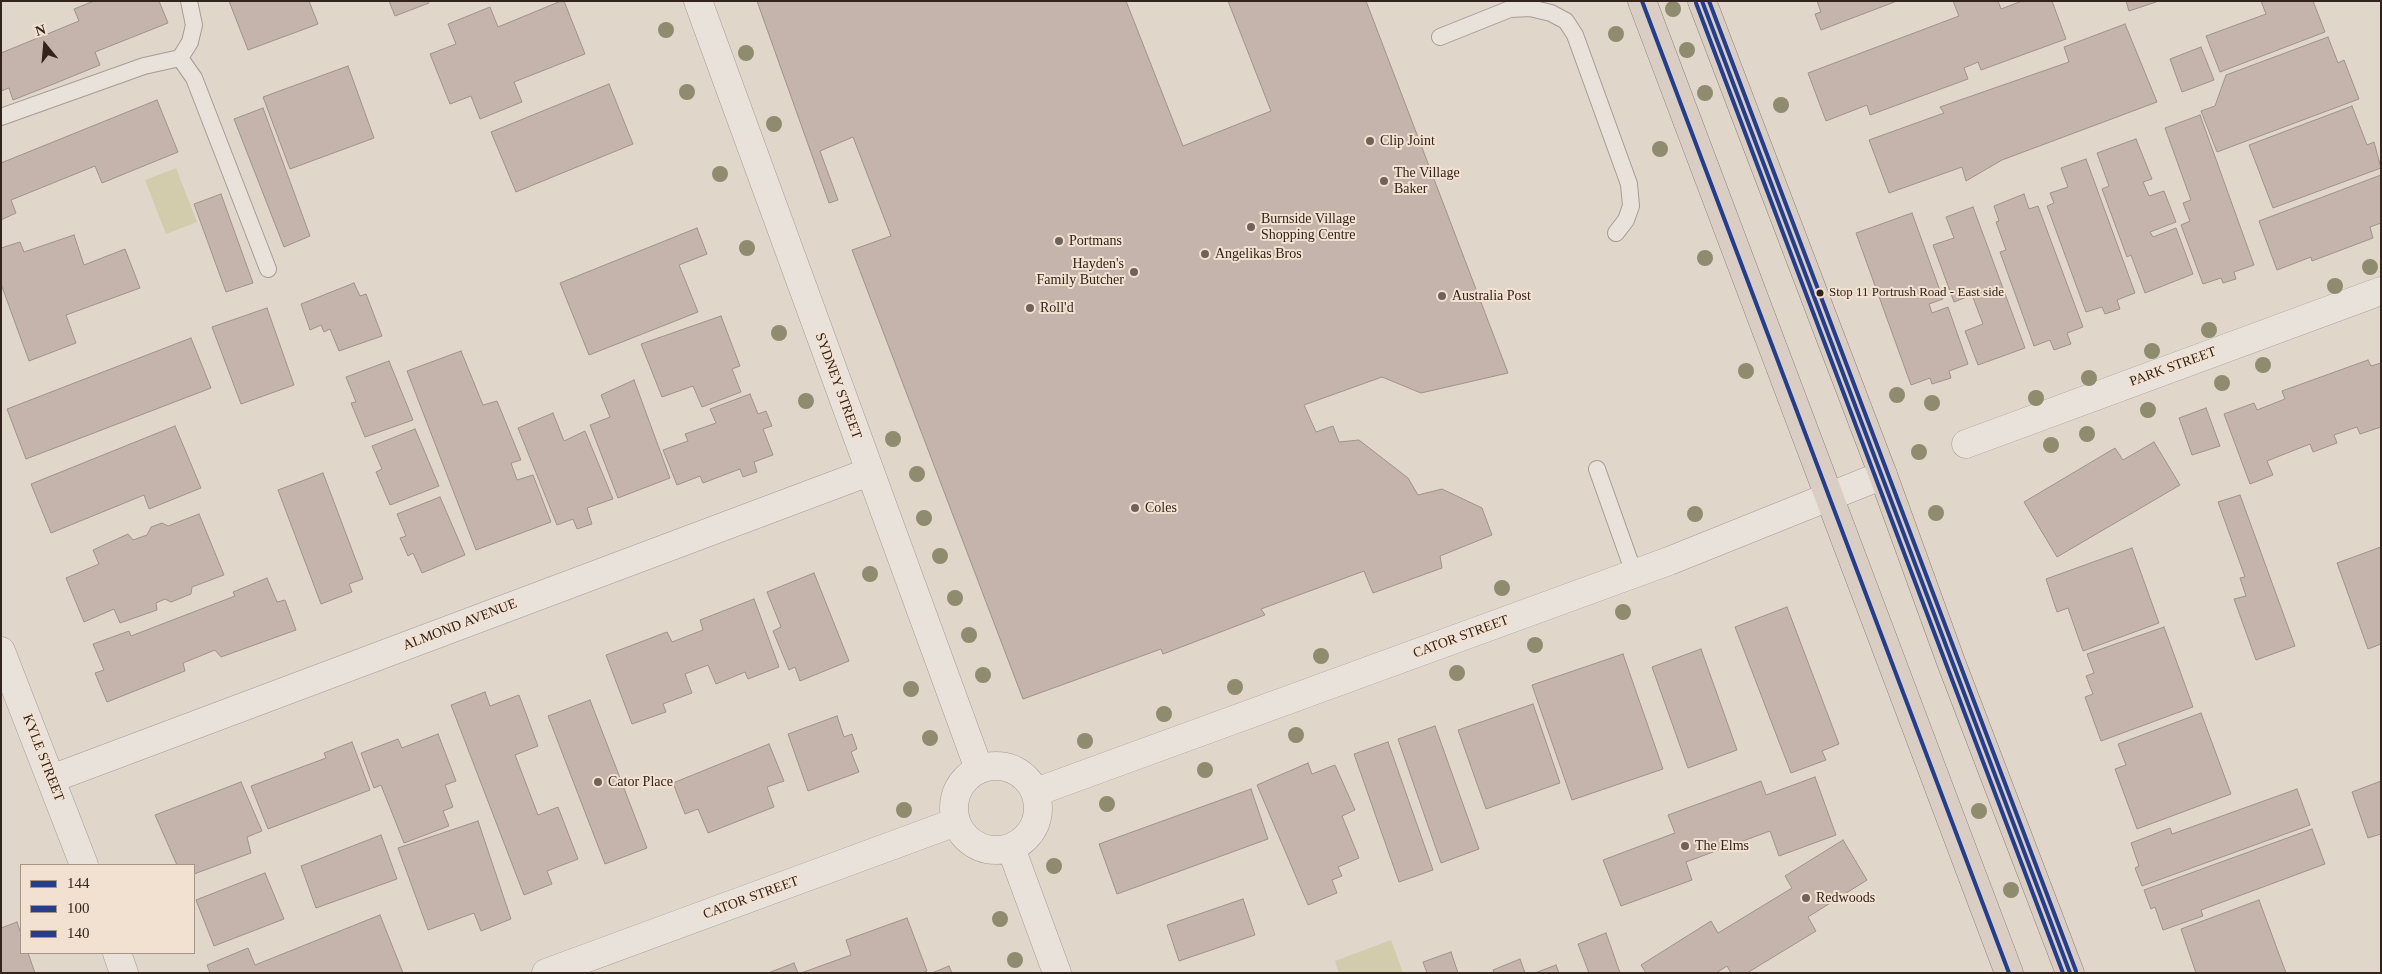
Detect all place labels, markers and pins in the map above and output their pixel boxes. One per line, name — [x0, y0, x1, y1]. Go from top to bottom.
place label: Clip Joint — [1380, 133, 1435, 149]
marker: Clip Joint — [1364, 135, 1376, 147]
place label: The Village Baker — [1394, 165, 1460, 198]
marker: The Village Baker — [1378, 175, 1390, 187]
place label: Burnside Village Shopping Centre — [1261, 211, 1355, 243]
marker: Burnside Village Shopping Centre — [1245, 221, 1257, 233]
place label: Portmans — [1069, 233, 1122, 249]
marker: Portmans — [1053, 235, 1065, 247]
place label: Angelikas Bros — [1215, 246, 1302, 262]
marker: Angelikas Bros — [1199, 248, 1211, 260]
place label: Hayden's Family Butcher — [1037, 256, 1124, 288]
marker: Hayden's Family Butcher — [1128, 266, 1140, 278]
place label: Stop 11 Portrush Road - East side — [1829, 285, 2004, 301]
place label: Australia Post — [1452, 288, 1531, 304]
marker: Stop 11 Portrush Road - East side — [1815, 288, 1825, 298]
marker: Australia Post — [1436, 290, 1448, 302]
place label: Roll'd — [1040, 300, 1074, 316]
marker: Roll'd — [1024, 302, 1036, 314]
place label: Coles — [1145, 500, 1177, 516]
marker: Coles — [1129, 502, 1141, 514]
place label: Cator Place — [608, 774, 673, 790]
marker: Cator Place — [592, 776, 604, 788]
place label: The Elms — [1695, 838, 1749, 854]
marker: The Elms — [1679, 840, 1691, 852]
place label: Redwoods — [1816, 890, 1875, 906]
marker: Redwoods — [1800, 892, 1812, 904]

